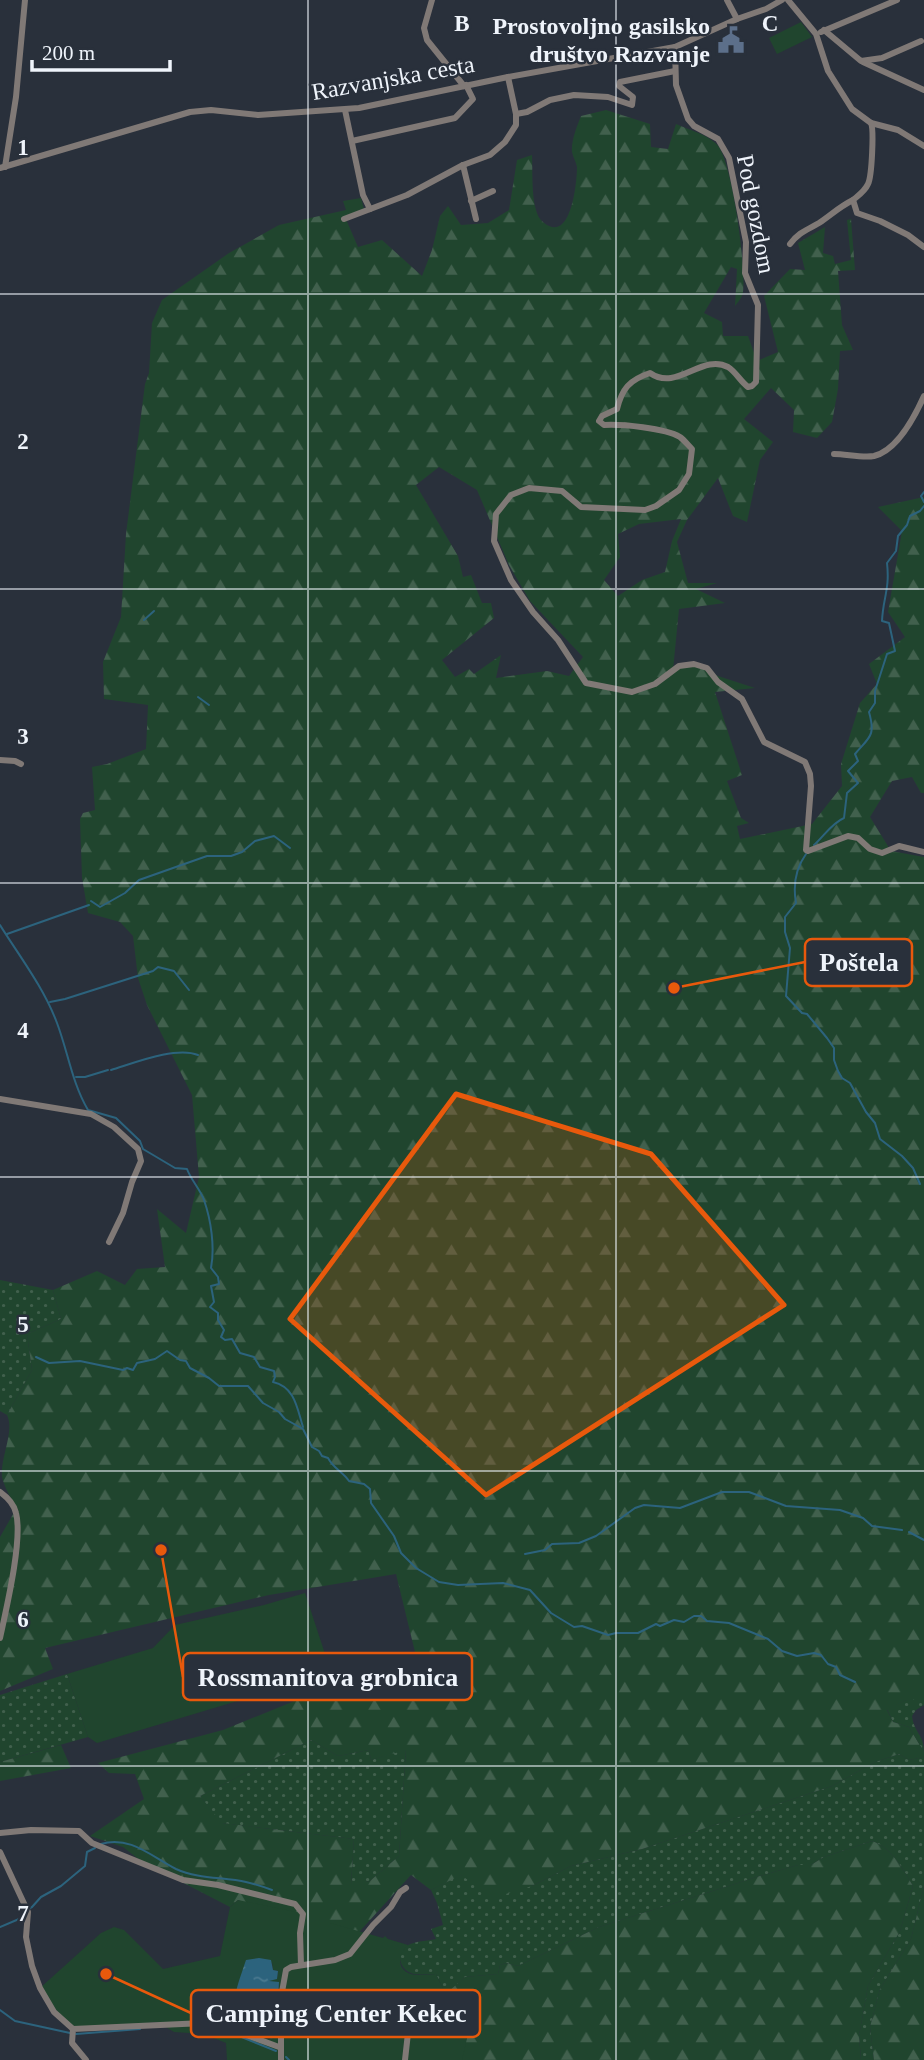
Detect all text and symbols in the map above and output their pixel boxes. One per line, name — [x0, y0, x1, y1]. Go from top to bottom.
text: B — [454, 11, 470, 36]
text: C — [762, 11, 778, 36]
place label: Prostovoljno gasilsko društvo Razvanje — [492, 13, 710, 67]
public building icon: Prostovoljno gasilsko društvo Razvanje — [716, 25, 746, 55]
scale bar — [32, 28, 170, 72]
text: 200 m — [42, 41, 95, 65]
street label: Razvanjska cesta — [310, 51, 477, 105]
text: 1 — [17, 135, 29, 160]
street label: Pod gozdom — [732, 152, 780, 276]
text: 2 — [17, 429, 29, 454]
text: 3 — [17, 724, 29, 749]
callout: Poštela — [805, 939, 912, 986]
text: Poštela — [819, 948, 899, 977]
text: 4 — [17, 1018, 29, 1043]
text: 5 — [17, 1312, 29, 1337]
text: 6 — [17, 1607, 29, 1632]
callout: Rossmanitova grobnica — [183, 1653, 472, 1700]
text: Rossmanitova grobnica — [198, 1663, 458, 1692]
text: 7 — [17, 1901, 29, 1926]
callout: Camping Center Kekec — [191, 1990, 480, 2037]
text: Camping Center Kekec — [206, 1999, 466, 2028]

